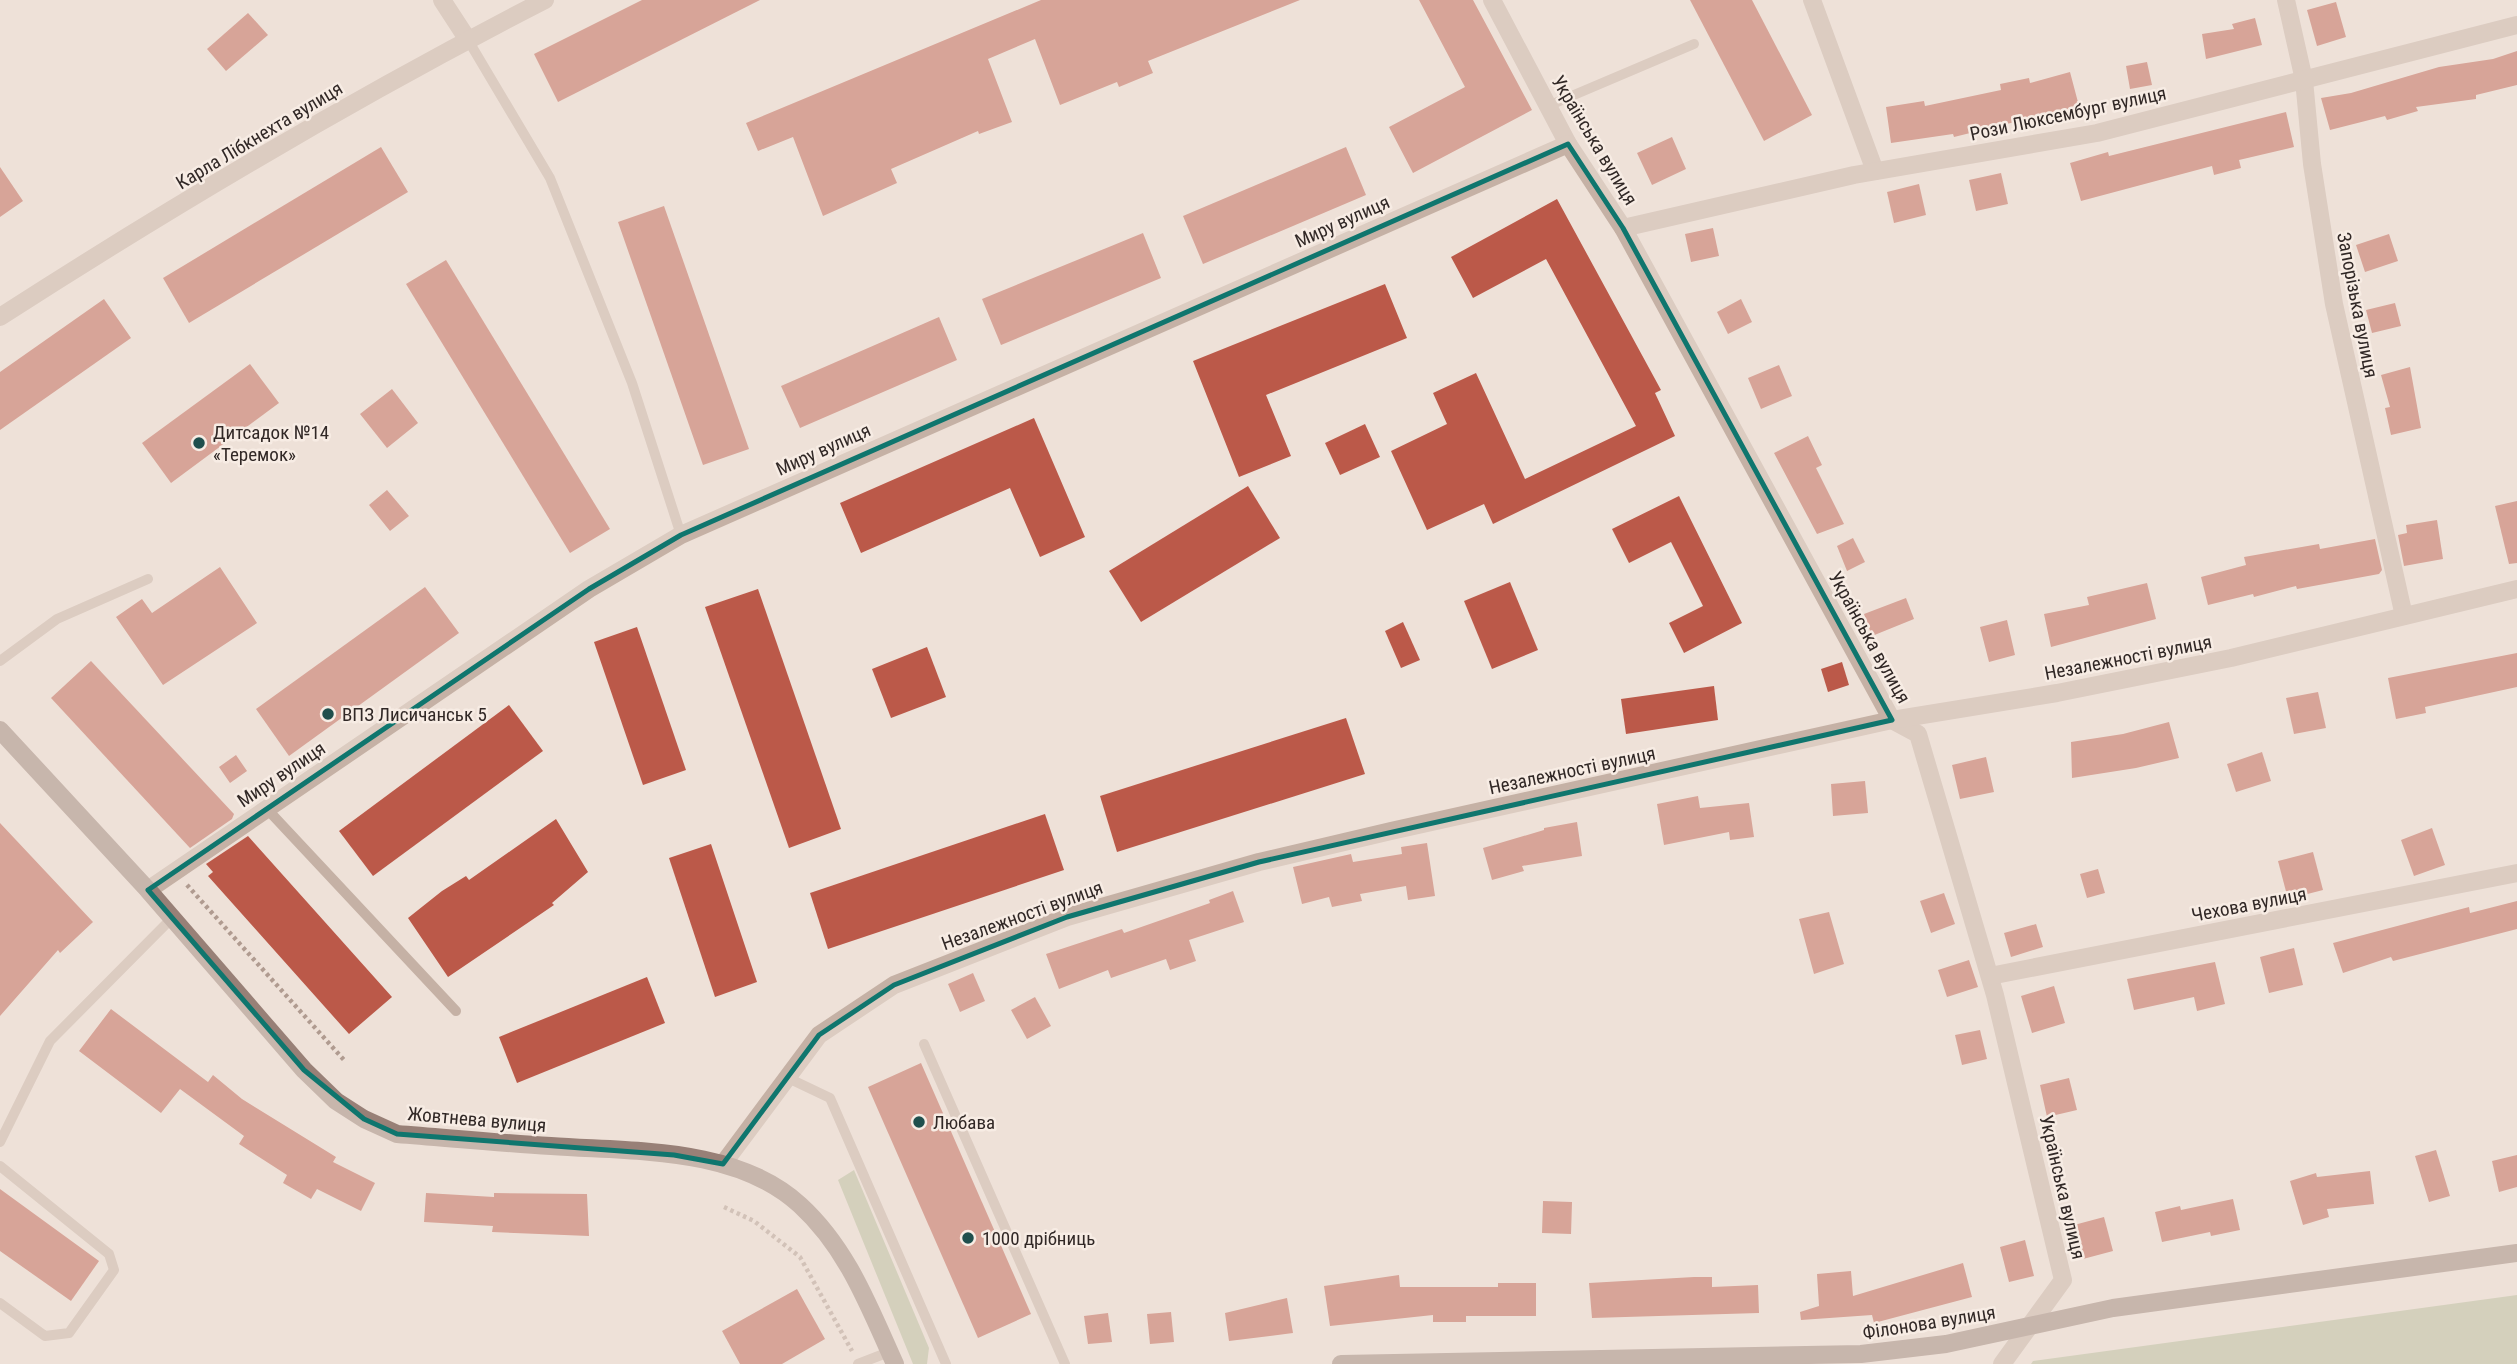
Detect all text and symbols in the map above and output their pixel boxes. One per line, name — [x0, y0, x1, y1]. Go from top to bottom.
street label: Українська вулиця — [1547, 71, 1642, 209]
street label: Карла Лібкнехта вулиця — [172, 77, 347, 194]
street label: Рози Люксембург вулиця — [1968, 81, 2168, 146]
street label: Миру вулиця — [1291, 190, 1393, 253]
street label: Запорізька вулиця — [2332, 230, 2383, 380]
street label: Миру вулиця — [772, 418, 874, 481]
place label: Дитсадок №14 «Теремок» — [213, 421, 329, 466]
marker: Дитсадок №14 «Теремок» — [191, 435, 207, 451]
street label: Українська вулиця — [1824, 567, 1915, 707]
street label: Незалежності вулиця — [2043, 630, 2214, 685]
place label: ВПЗ Лисичанськ 5 — [342, 703, 487, 726]
marker: ВПЗ Лисичанськ 5 — [320, 706, 336, 722]
street label: Миру вулиця — [233, 737, 330, 812]
street label: Незалежності вулиця — [1487, 742, 1658, 799]
street label: Незалежності вулиця — [938, 876, 1106, 955]
street label: Чехова вулиця — [2190, 882, 2309, 927]
street label: Жовтнева вулиця — [407, 1102, 547, 1137]
place label: Любава — [933, 1111, 995, 1134]
street label: Українська вулиця — [2035, 1113, 2090, 1261]
marker: Любава — [911, 1114, 927, 1130]
place label: 1000 дрібниць — [982, 1227, 1095, 1250]
marker: 1000 дрібниць — [960, 1230, 976, 1246]
street label: Філонова вулиця — [1861, 1301, 1997, 1344]

